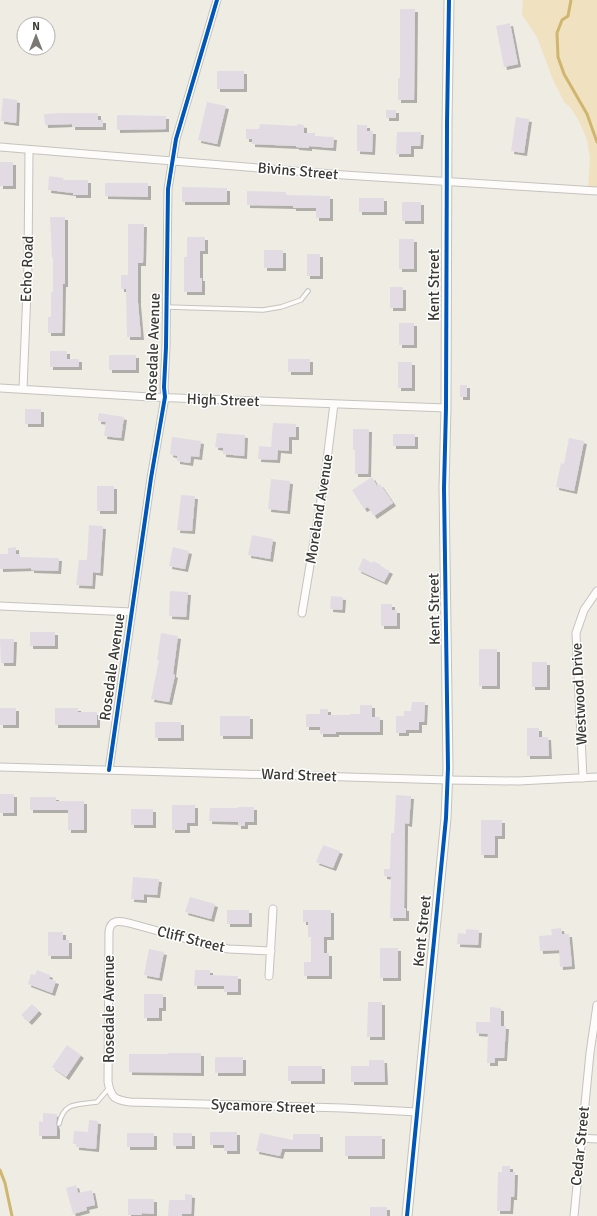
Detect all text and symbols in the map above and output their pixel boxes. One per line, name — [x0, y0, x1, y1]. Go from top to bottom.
north arrow — [16, 16, 56, 56]
text: N — [32, 20, 40, 33]
street label: Bivins Street — [257, 159, 339, 183]
street label: Echo Road — [17, 235, 37, 303]
street label: Kent Street — [425, 249, 443, 321]
street label: Rosedale Avenue — [142, 293, 164, 401]
street label: High Street — [186, 390, 260, 410]
street label: Moreland Avenue — [301, 453, 337, 565]
street label: Kent Street — [424, 573, 444, 645]
street label: Rosedale Avenue — [96, 612, 128, 722]
street label: Westwood Drive — [567, 642, 591, 746]
street label: Ward Street — [261, 765, 337, 785]
street label: Kent Street — [409, 894, 435, 968]
street label: Cliff Street — [155, 922, 227, 956]
street label: Rosedale Avenue — [100, 955, 118, 1063]
street label: Sycamore Street — [211, 1095, 315, 1117]
street label: Cedar Street — [567, 1105, 593, 1187]

